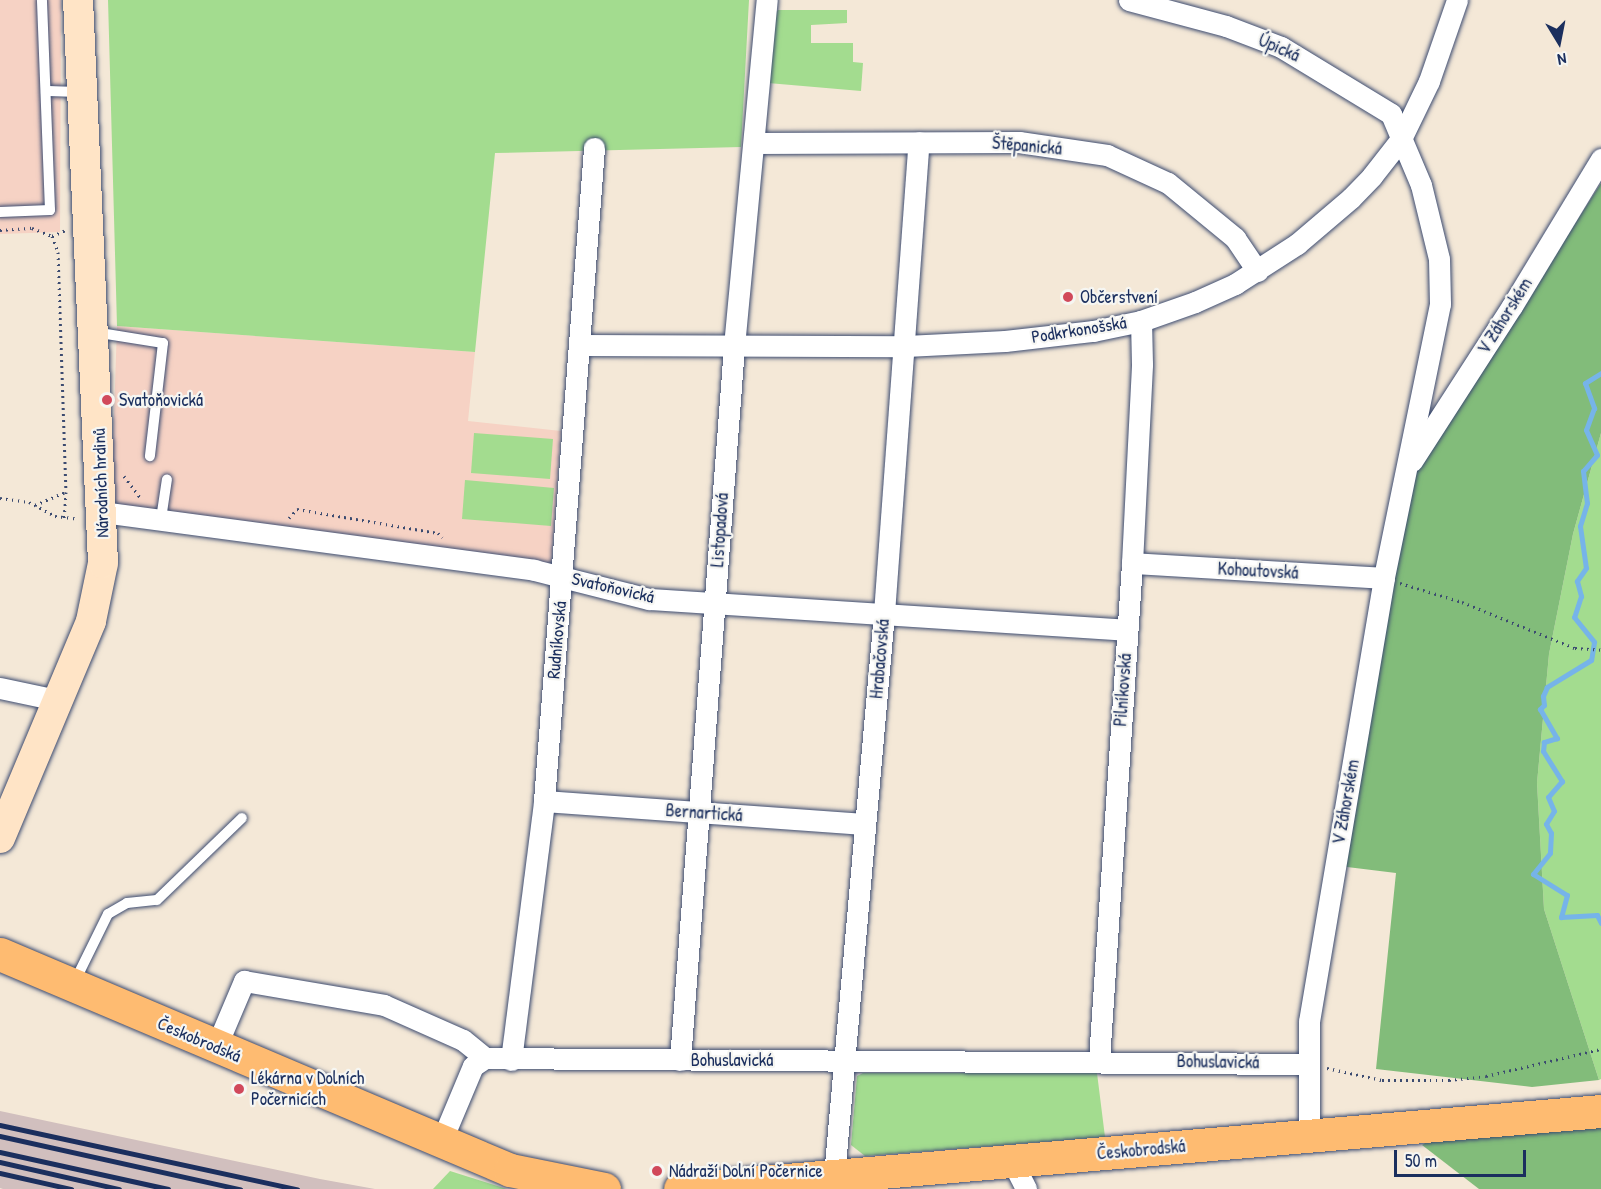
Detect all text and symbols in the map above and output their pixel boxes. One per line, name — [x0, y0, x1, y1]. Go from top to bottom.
north arrow — [1529, 12, 1589, 72]
street label: Úpická — [1255, 29, 1303, 67]
text: N — [1556, 48, 1568, 71]
street label: Štěpanická — [991, 132, 1063, 160]
street label: V Záhorském — [1473, 274, 1537, 358]
place label: Občerstvení — [1080, 286, 1158, 308]
marker: Občerstvení — [1061, 290, 1075, 304]
street label: Podkrkonošská — [1030, 312, 1128, 348]
place label: Svatoňovická — [119, 389, 203, 411]
marker: Svatoňovická — [100, 393, 114, 407]
street label: Národních hrdinů — [88, 428, 114, 538]
street label: Listopadová — [707, 492, 733, 568]
street label: Kohoutovská — [1217, 558, 1299, 584]
street label: Svatoňovická — [570, 568, 656, 608]
street label: Rudníkovská — [543, 600, 571, 680]
street label: Hrabačovská — [866, 618, 894, 700]
street label: Pilníkovská — [1110, 653, 1136, 727]
street label: V Záhorském — [1328, 758, 1364, 846]
street label: Bernartická — [665, 800, 743, 826]
street label: Českobrodská — [154, 1013, 244, 1067]
street label: Bohuslavická — [691, 1049, 773, 1071]
street label: Bohuslavická — [1176, 1050, 1260, 1074]
place label: Lékárna v Dolních Počernicích — [251, 1068, 364, 1110]
marker: Lékárna v Dolních Počernicích — [232, 1082, 246, 1096]
street label: Českobrodská — [1096, 1135, 1186, 1165]
scale bar — [1397, 1138, 1529, 1176]
text: 50 m — [1405, 1148, 1437, 1173]
place label: Nádraží Dolní Počernice — [669, 1160, 823, 1182]
marker: Nádraží Dolní Počernice — [650, 1164, 664, 1178]

